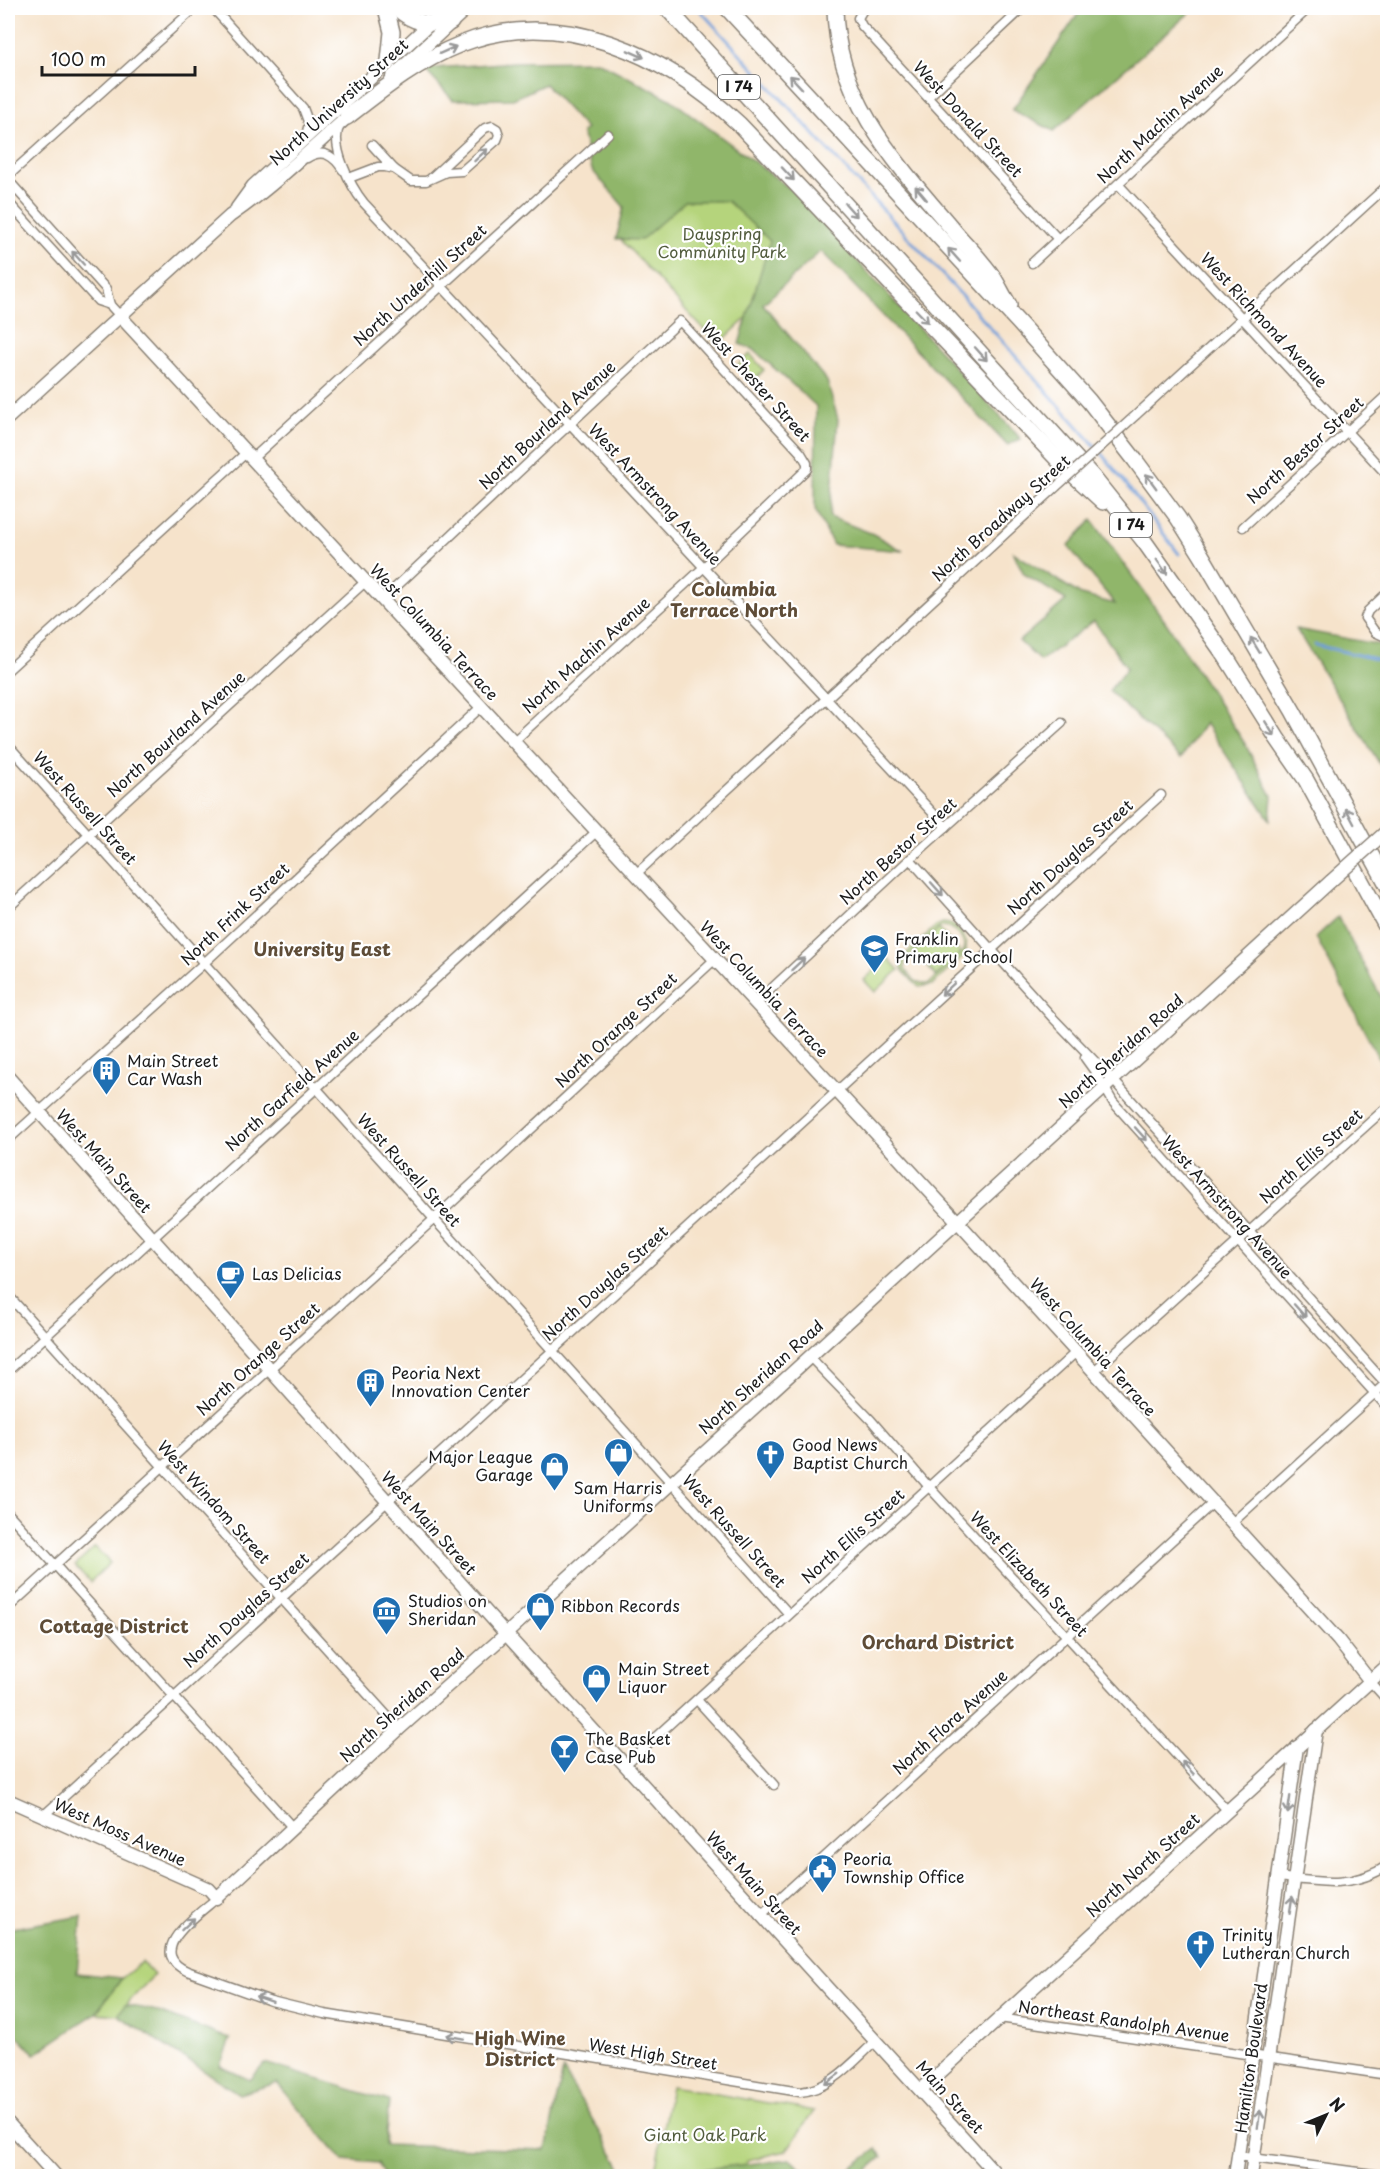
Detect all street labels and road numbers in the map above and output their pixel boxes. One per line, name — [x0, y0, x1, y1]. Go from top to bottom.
street label: North University Street — [264, 32, 413, 170]
street label: West Donald Street — [908, 55, 1030, 182]
street label: North Machin Avenue — [1091, 58, 1228, 188]
road number: I 74 — [718, 75, 760, 99]
street label: North Underhill Street — [347, 217, 492, 351]
street label: West Richmond Avenue — [1196, 246, 1334, 392]
street label: West Chester Street — [696, 316, 817, 447]
street label: North Bourland Avenue — [473, 354, 620, 494]
street label: North Bestor Street — [1241, 390, 1368, 508]
street label: West Armstrong Avenue — [584, 417, 728, 570]
street label: North Broadway Street — [926, 448, 1075, 586]
road number: I 74 — [1110, 513, 1152, 537]
street label: West Columbia Terrace — [365, 558, 505, 705]
street label: North Machin Avenue — [516, 590, 655, 718]
street label: North Bourland Avenue — [101, 664, 250, 802]
street label: West Russell Street — [28, 745, 144, 870]
street label: North Bestor Street — [834, 791, 961, 909]
street label: North Douglas Street — [1001, 793, 1138, 919]
street label: North Frink Street — [175, 856, 294, 970]
street label: West Columbia Terrace — [695, 915, 835, 1062]
street label: North Orange Street — [549, 966, 682, 1092]
street label: North Sheridan Road — [1053, 988, 1188, 1113]
street label: North Garfield Avenue — [219, 1022, 364, 1156]
street label: North Ellis Street — [1253, 1102, 1368, 1208]
street label: West Main Street — [51, 1103, 158, 1218]
street label: West Russell Street — [352, 1107, 468, 1232]
street label: West Armstrong Avenue — [1157, 1129, 1299, 1284]
street label: North Douglas Street — [536, 1219, 673, 1345]
street label: West Columbia Terrace — [1025, 1272, 1163, 1421]
street label: North Orange Street — [190, 1296, 325, 1420]
street label: North Sheridan Road — [693, 1314, 828, 1439]
street label: West Windom Street — [153, 1434, 277, 1569]
street label: West Main Street — [376, 1465, 483, 1580]
street label: West Russell Street — [677, 1468, 793, 1593]
street label: North Ellis Street — [795, 1482, 910, 1588]
street label: West Elizabeth Street — [965, 1505, 1095, 1642]
street label: North Douglas Street — [177, 1546, 314, 1672]
street label: North Sheridan Road — [334, 1642, 469, 1767]
street label: North Flora Avenue — [886, 1663, 1012, 1780]
street label: West Moss Avenue — [50, 1791, 191, 1871]
street label: North North Street — [1080, 1806, 1205, 1922]
street label: West Main Street — [701, 1825, 808, 1940]
street label: Hamilton Boulevard — [1228, 1981, 1272, 2134]
street label: Northeast Randolph Avenue — [1017, 1993, 1232, 2047]
street label: West High Street — [587, 2031, 720, 2075]
street label: Main Street — [911, 2054, 991, 2139]

